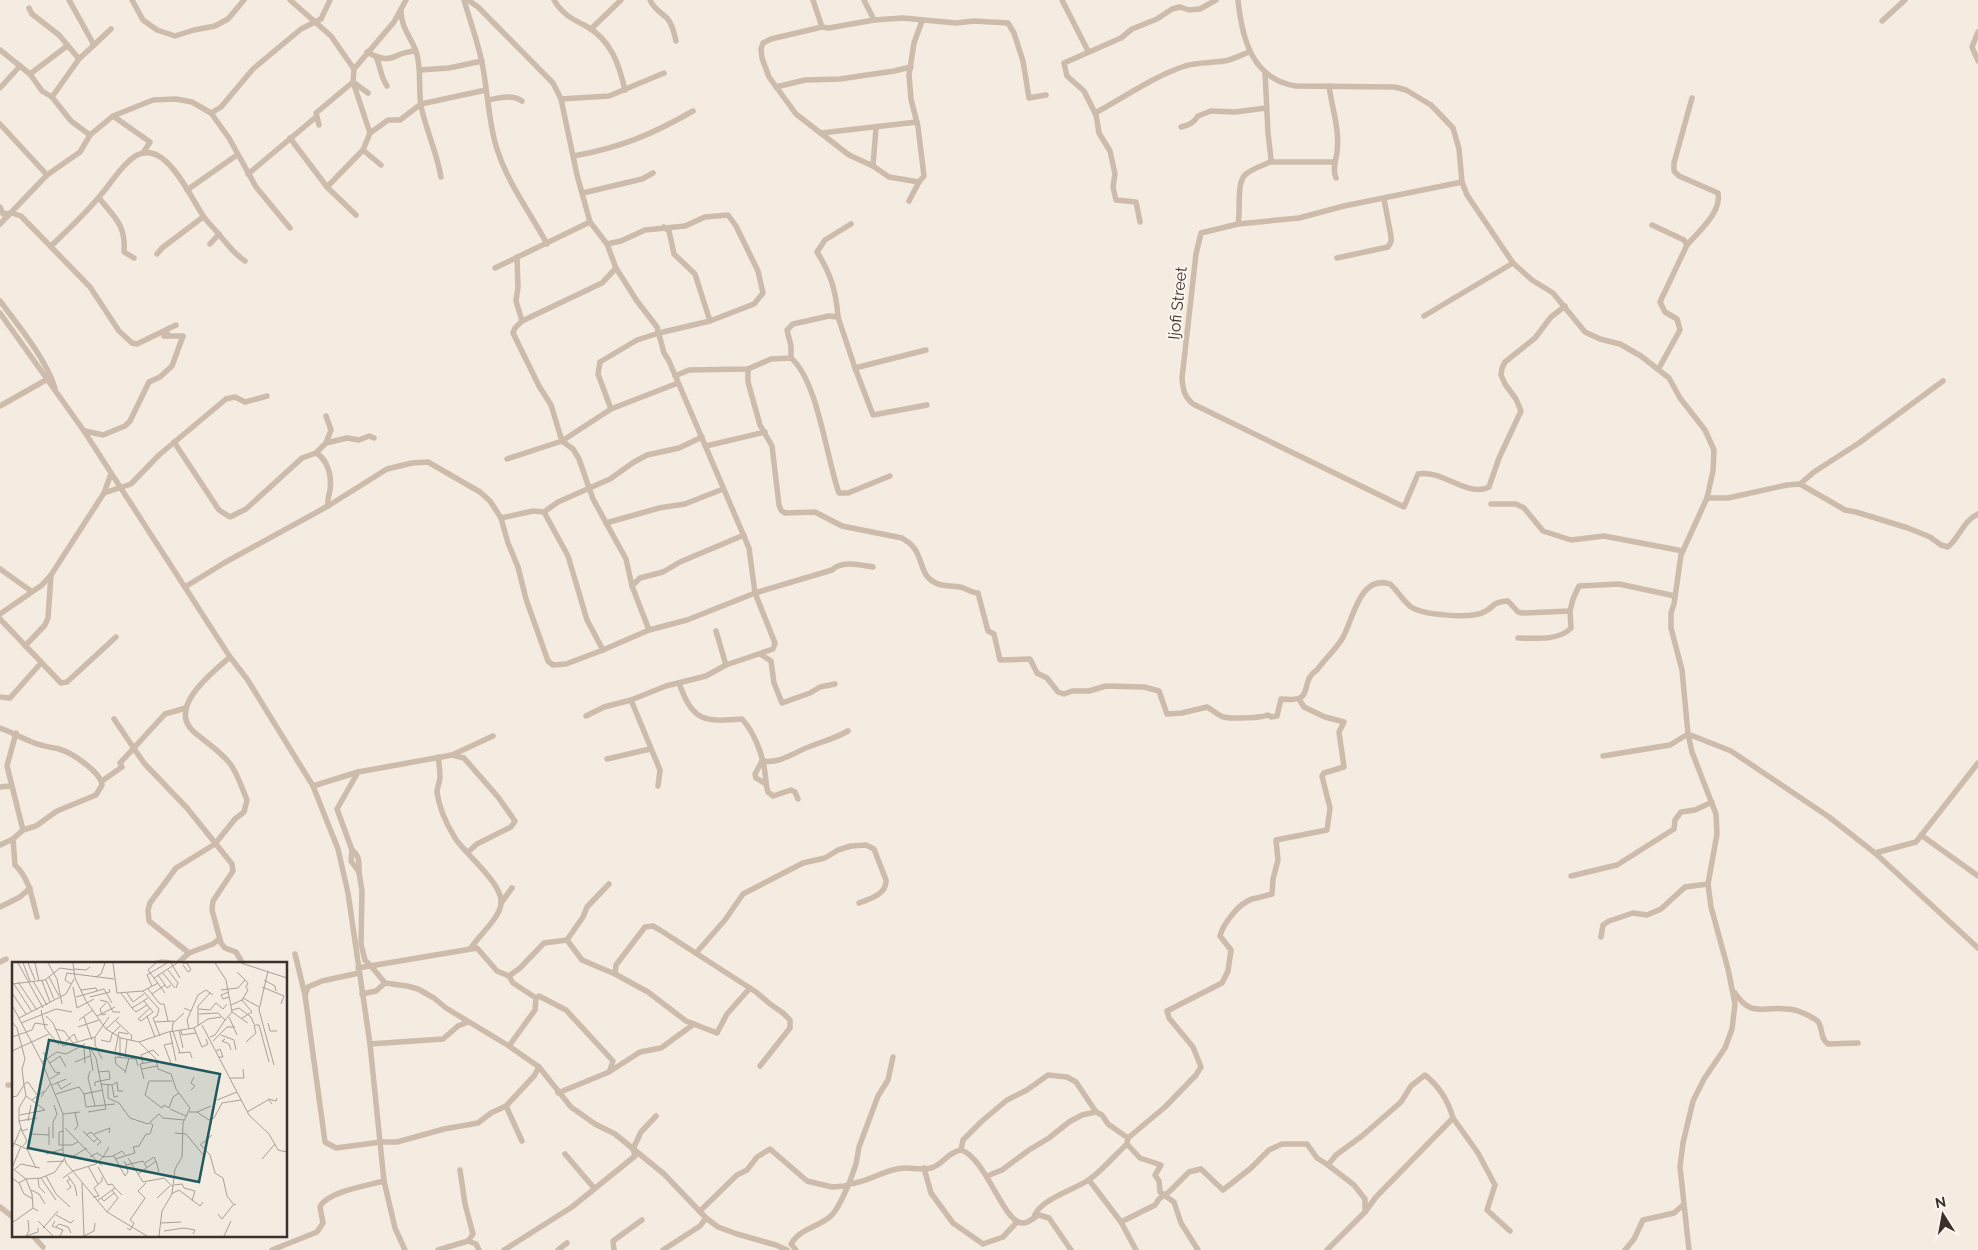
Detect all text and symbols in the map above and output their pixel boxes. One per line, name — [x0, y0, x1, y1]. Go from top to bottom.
street label: Ijofi Street — [1164, 265, 1191, 341]
inset map — [12, 962, 288, 1238]
north arrow — [1918, 1190, 1968, 1240]
text: N — [1934, 1193, 1947, 1211]

